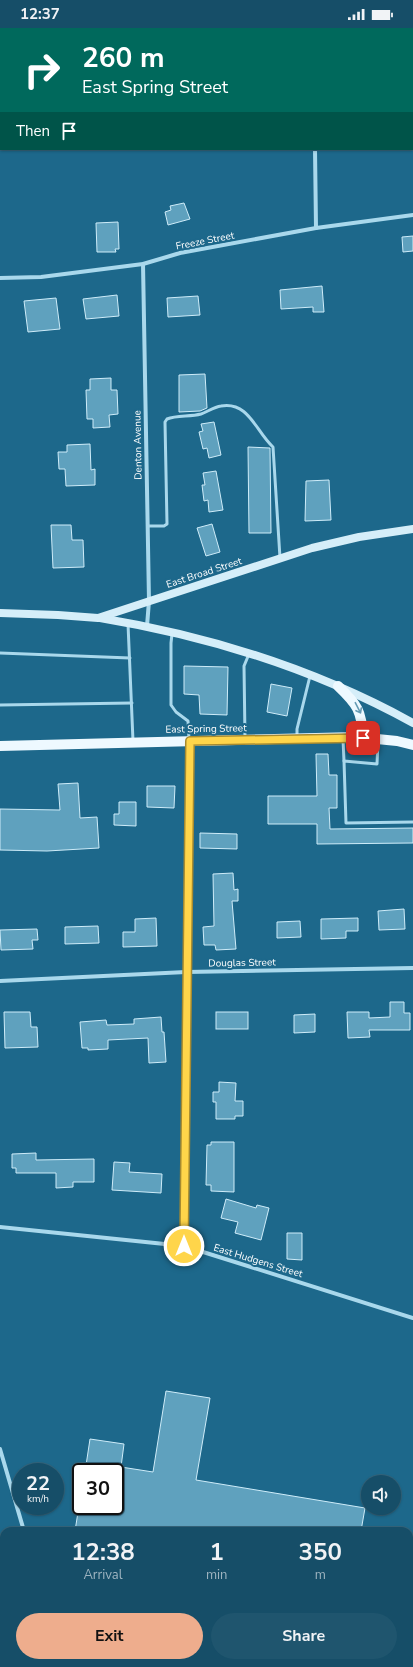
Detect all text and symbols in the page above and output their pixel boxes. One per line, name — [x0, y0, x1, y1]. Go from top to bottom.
text: 12:37 — [20, 4, 60, 24]
text: 260 m — [82, 39, 165, 77]
icon: right — [16, 44, 68, 96]
text: East Spring Street — [82, 75, 228, 99]
icon: arrive — [58, 120, 80, 142]
text: Then — [16, 121, 50, 141]
street label: Freeze Street — [175, 228, 236, 254]
street label: Denton Avenue — [130, 410, 146, 480]
street label: East Broad Street — [164, 554, 244, 592]
one-way arrow — [355, 702, 362, 714]
street label: East Spring Street — [165, 721, 247, 737]
pin — [346, 721, 380, 755]
icon: arrive — [352, 727, 374, 749]
street label: Douglas Street — [208, 955, 276, 971]
position arrow — [163, 1225, 205, 1267]
street label: East Hudgens Street — [212, 1241, 305, 1281]
speed limit sign: 30 — [72, 1463, 124, 1515]
text: 22 — [26, 1470, 50, 1497]
map controls — [361, 1475, 401, 1515]
button: sound — [361, 1475, 401, 1515]
text: km/h — [27, 1492, 49, 1506]
text: 12:38 — [71, 1536, 135, 1568]
text: 1 — [209, 1536, 224, 1568]
text: 350 — [299, 1536, 342, 1568]
text: Arrival — [83, 1566, 123, 1584]
text: min — [206, 1566, 227, 1584]
text: m — [315, 1566, 326, 1584]
button: Exit — [16, 1613, 203, 1659]
button: Share — [211, 1613, 397, 1659]

